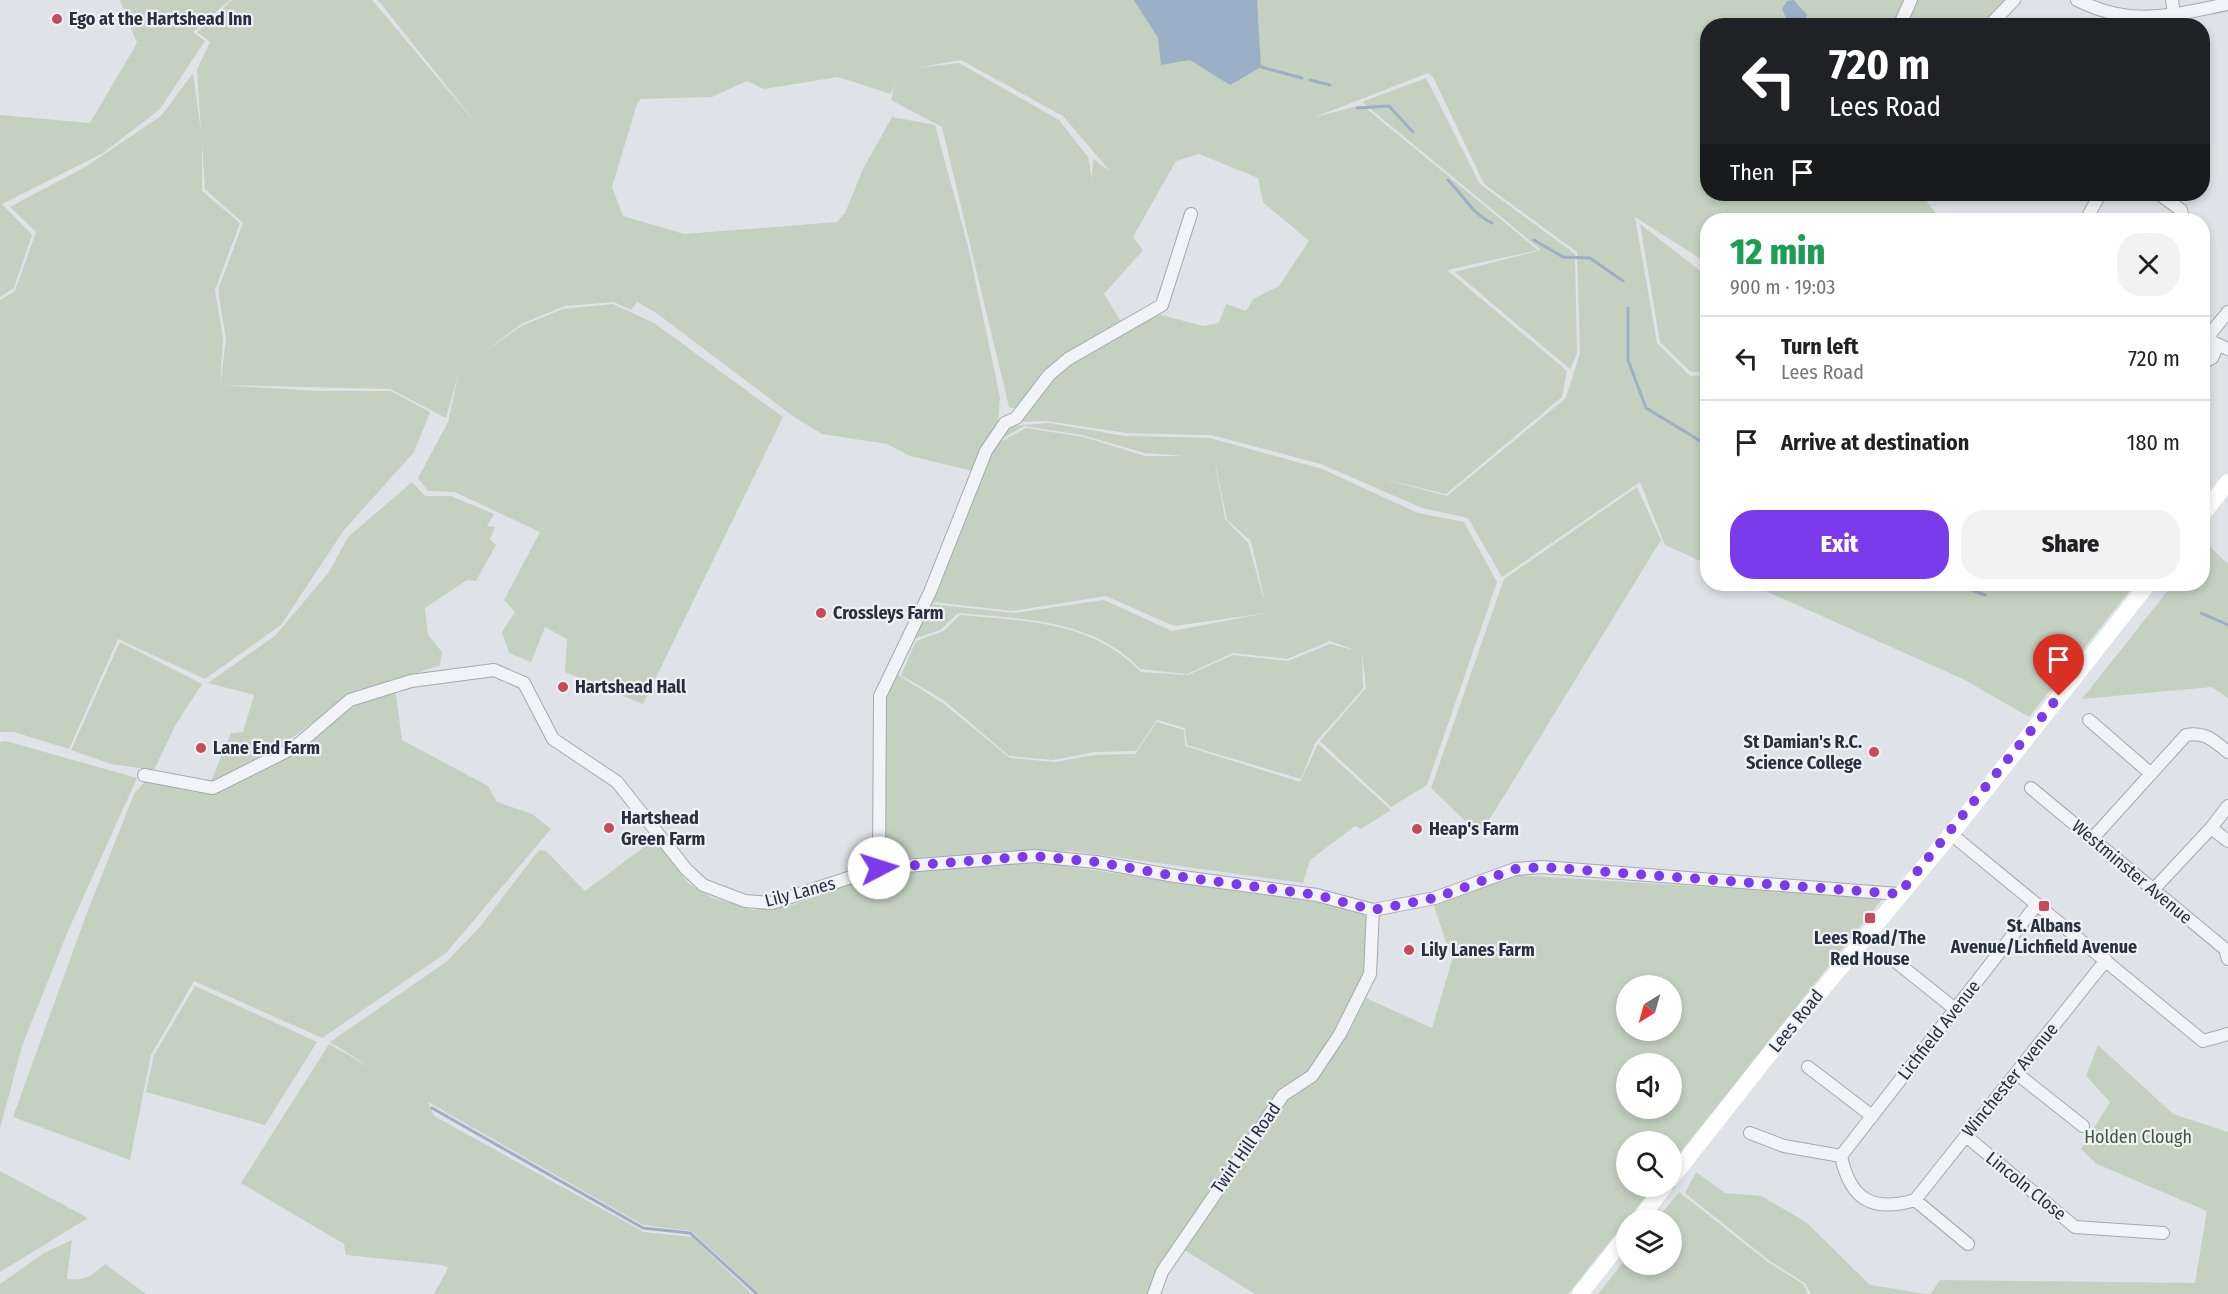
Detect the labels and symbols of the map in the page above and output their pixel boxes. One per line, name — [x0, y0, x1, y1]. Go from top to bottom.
place label: Ego at the Hartshead Inn — [69, 8, 252, 30]
marker: Ego at the Hartshead Inn — [50, 12, 64, 26]
place label: Crossleys Farm — [833, 602, 944, 624]
marker: Crossleys Farm — [814, 606, 828, 620]
pin — [2033, 634, 2084, 696]
place label: Hartshead Hall — [575, 676, 686, 698]
marker: Hartshead Hall — [556, 680, 570, 694]
place label: St Damian's R.C. Science College — [1744, 731, 1862, 774]
place label: Lane End Farm — [213, 737, 320, 759]
marker: Lane End Farm — [194, 741, 208, 755]
marker: St Damian's R.C. Science College — [1867, 745, 1881, 759]
place label: Hartshead Green Farm — [621, 807, 705, 850]
street label: Westminster Avenue — [2067, 815, 2197, 929]
place label: Heap's Farm — [1429, 818, 1519, 840]
marker: Hartshead Green Farm — [602, 821, 616, 835]
marker: Heap's Farm — [1410, 822, 1424, 836]
position arrow — [847, 836, 911, 900]
street label: Lily Lanes — [762, 872, 838, 912]
marker: St. Albans Avenue/Lichfield Avenue — [2037, 899, 2051, 913]
marker: Lees Road/The Red House — [1863, 911, 1877, 925]
place label: St. Albans Avenue/Lichfield Avenue — [1950, 915, 2137, 958]
place label: Lees Road/The Red House — [1814, 927, 1926, 970]
place label: Lily Lanes Farm — [1421, 939, 1535, 961]
marker: Lily Lanes Farm — [1402, 943, 1416, 957]
north arrow — [1616, 975, 1682, 1041]
street label: Lichfield Avenue — [1893, 976, 1985, 1084]
street label: Lees Road — [1764, 985, 1828, 1057]
street label: Winchester Avenue — [1957, 1018, 2063, 1141]
street label: Twirl Hill Road — [1207, 1098, 1285, 1198]
park label: Holden Clough — [2084, 1126, 2192, 1148]
street label: Lincoln Close — [1981, 1147, 2071, 1225]

